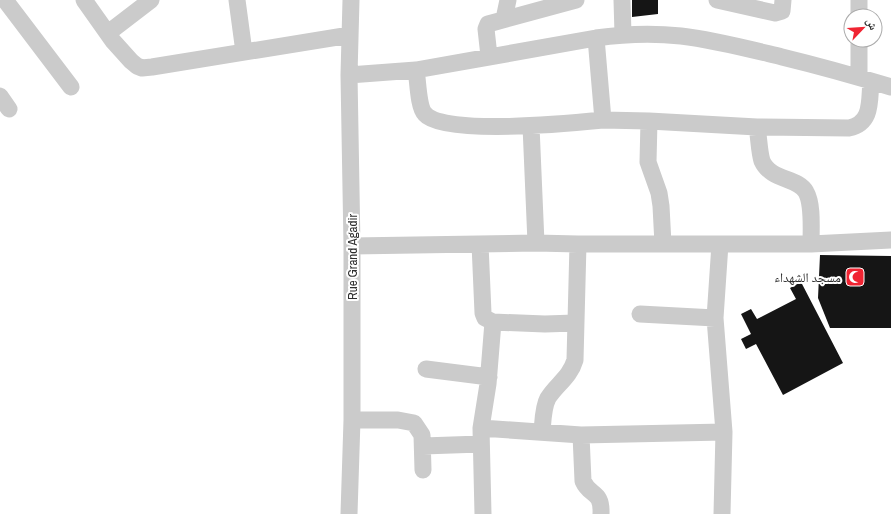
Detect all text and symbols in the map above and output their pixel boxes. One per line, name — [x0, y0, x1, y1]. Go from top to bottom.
north arrow — [843, 8, 883, 48]
text: ش — [862, 16, 881, 33]
street label: Rue Grand Agadir — [344, 214, 361, 300]
mosque icon: مسجد الشهداء — [844, 266, 866, 288]
place label: مسجد الشهداء — [774, 269, 841, 286]

